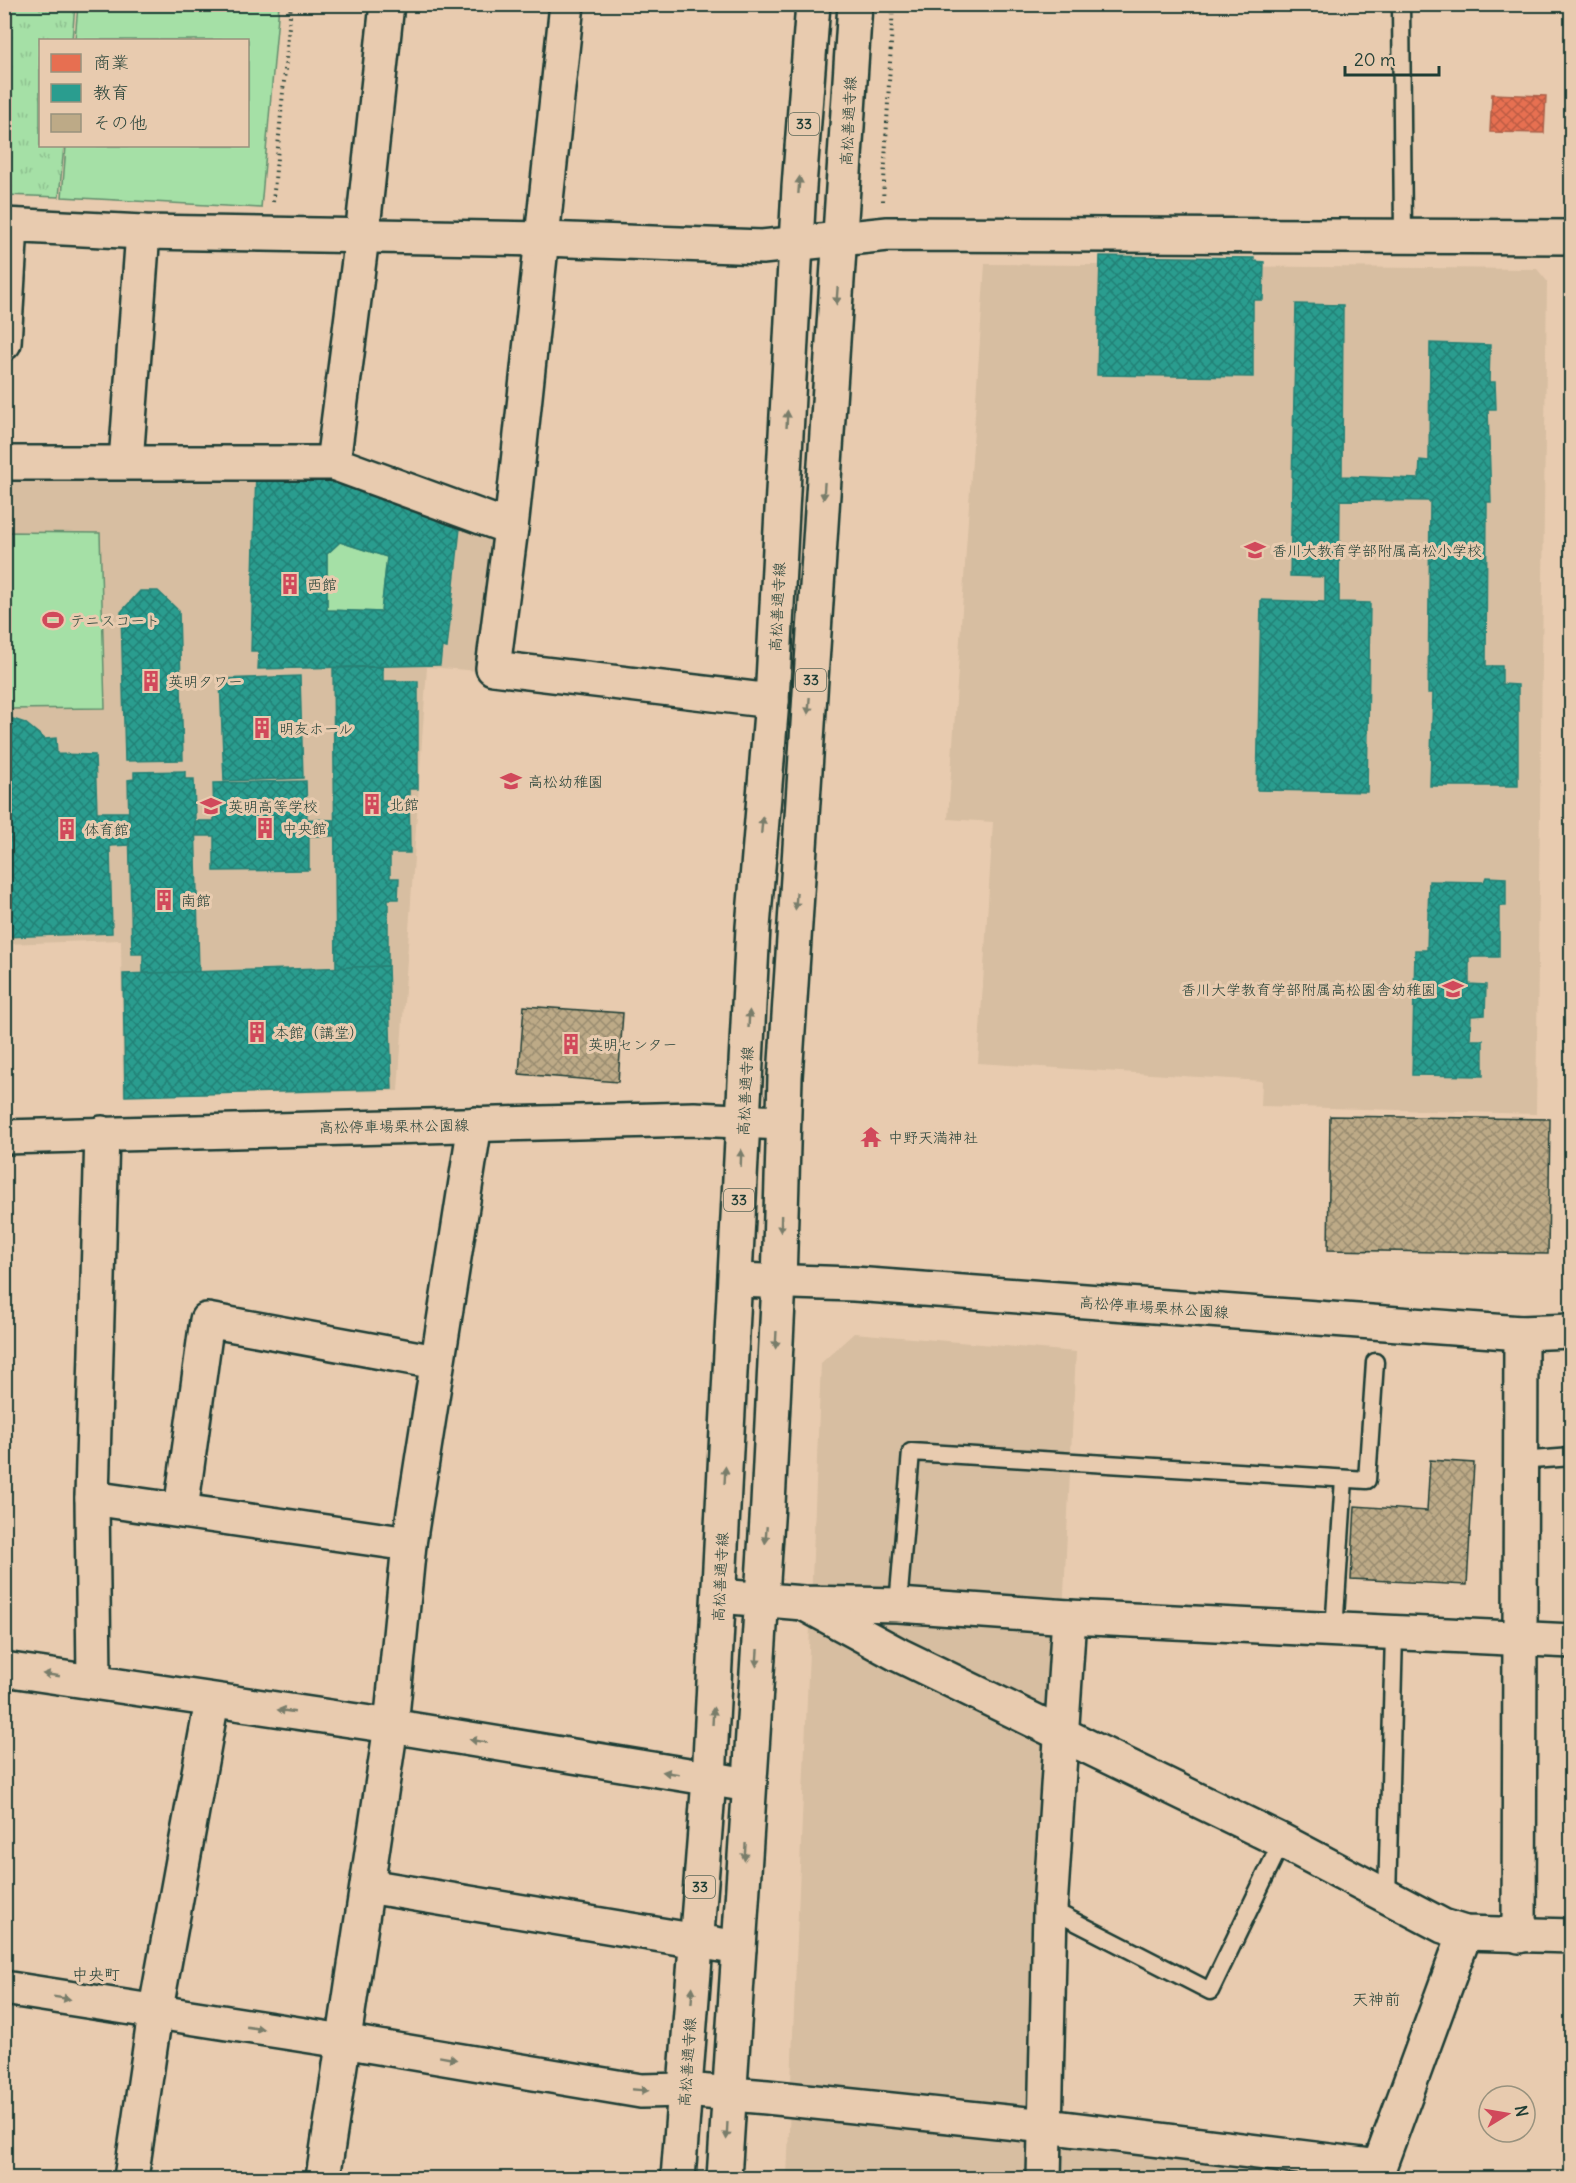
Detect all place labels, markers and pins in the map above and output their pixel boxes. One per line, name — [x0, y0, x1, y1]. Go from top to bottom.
school or university icon: 香川大教育学部附属高松小学校 — [1243, 538, 1267, 562]
place label: 香川大教育学部附属高松小学校 — [1272, 541, 1482, 560]
building icon: 西館 — [278, 572, 302, 596]
place label: 西館 — [307, 575, 337, 594]
sports icon: テニスコート — [41, 608, 65, 632]
place label: テニスコート — [70, 611, 160, 630]
building icon: 英明タワー — [139, 669, 163, 693]
place label: 英明タワー — [168, 672, 243, 691]
building icon: 明友ホール — [250, 716, 274, 740]
place label: 明友ホール — [279, 719, 353, 738]
school or university icon: 高松幼稚園 — [499, 769, 523, 793]
place label: 高松幼稚園 — [528, 772, 603, 791]
building icon: 北館 — [360, 792, 384, 816]
school or university icon: 英明高等学校 — [199, 794, 223, 818]
place label: 北館 — [389, 795, 419, 814]
place label: 英明高等学校 — [228, 797, 318, 816]
building icon: 中央館 — [253, 816, 277, 840]
building icon: 体育館 — [55, 817, 79, 841]
place label: 中央館 — [282, 819, 327, 838]
place label: 体育館 — [84, 820, 129, 839]
building icon: 南館 — [152, 888, 176, 912]
place label: 南館 — [181, 891, 211, 910]
school or university icon: 香川大学教育学部附属高松園舎幼稚園 — [1441, 977, 1465, 1001]
place label: 香川大学教育学部附属高松園舎幼稚園 — [1181, 980, 1436, 999]
building icon: 本館（講堂） — [245, 1020, 269, 1044]
place label: 本館（講堂） — [274, 1023, 364, 1042]
building icon: 英明センター — [559, 1032, 583, 1056]
place label: 英明センター — [588, 1035, 677, 1054]
temple icon: 中野天満神社 — [859, 1125, 883, 1149]
place label: 中野天満神社 — [888, 1128, 978, 1147]

